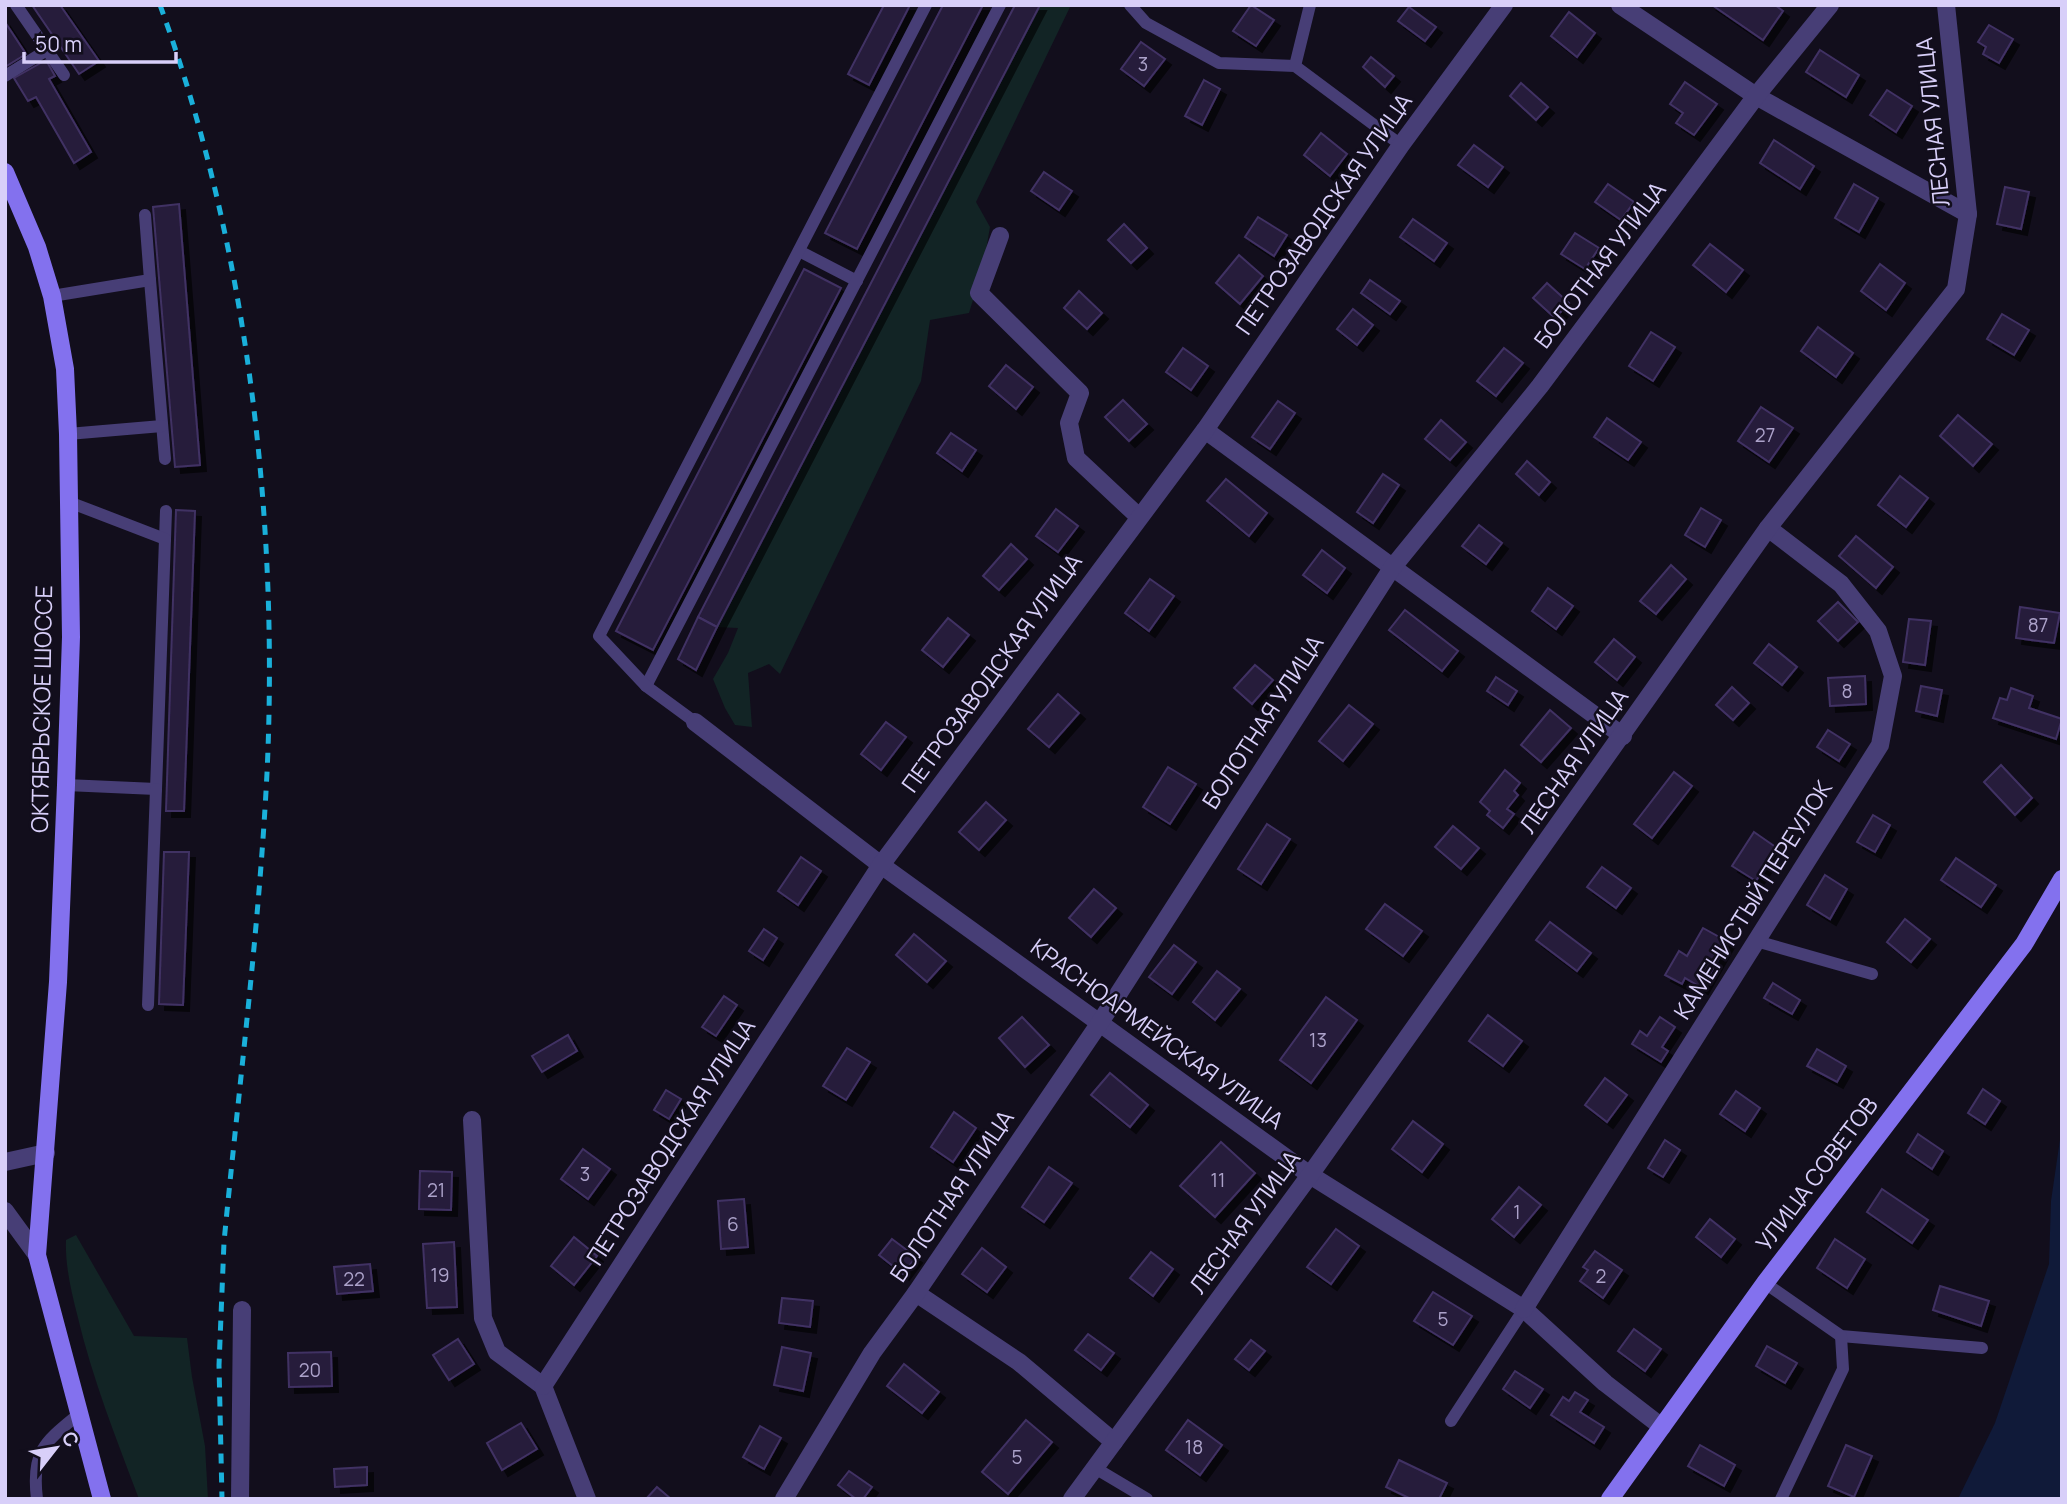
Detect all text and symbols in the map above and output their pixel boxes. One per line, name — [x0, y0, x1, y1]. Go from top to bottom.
scale bar — [24, 21, 177, 65]
text: 50 m — [35, 30, 82, 58]
street label: ЛЕСНАЯ УЛИЦА — [1907, 35, 1957, 208]
house number: 3 — [1138, 51, 1148, 77]
street label: ПЕТРОЗАВОДСКАЯ УЛИЦА — [1227, 86, 1419, 341]
street label: БОЛОТНАЯ УЛИЦА — [1526, 174, 1673, 354]
house number: 27 — [1755, 422, 1775, 448]
street label: ПЕТРОЗАВОДСКАЯ УЛИЦА — [894, 546, 1089, 798]
street label: ОКТЯБРЬСКОЕ ШОССЕ — [23, 585, 59, 833]
house number: 87 — [2028, 612, 2048, 638]
street label: БОЛОТНАЯ УЛИЦА — [1194, 628, 1331, 814]
house number: 8 — [1841, 678, 1853, 704]
street label: ЛЕСНАЯ УЛИЦА — [1511, 681, 1635, 839]
street label: КАМЕНИСТЫЙ ПЕРЕУЛОК — [1665, 774, 1839, 1025]
street label: КРАСНОАРМЕЙСКАЯ УЛИЦА — [1025, 930, 1291, 1136]
street label: ПЕТРОЗАВОДСКАЯ УЛИЦА — [578, 1012, 762, 1271]
house number: 13 — [1309, 1027, 1327, 1053]
street label: УЛИЦА СОВЕТОВ — [1748, 1090, 1885, 1257]
street label: БОЛОТНАЯ УЛИЦА — [882, 1103, 1021, 1288]
street label: ЛЕСНАЯ УЛИЦА — [1181, 1143, 1307, 1300]
house number: 3 — [580, 1161, 590, 1187]
house number: 11 — [1211, 1167, 1225, 1193]
house number: 21 — [427, 1177, 445, 1203]
house number: 1 — [1513, 1199, 1521, 1225]
house number: 6 — [727, 1211, 739, 1237]
house number: 19 — [430, 1262, 450, 1288]
house number: 2 — [1596, 1263, 1606, 1289]
house number: 22 — [343, 1266, 365, 1292]
house number: 5 — [1438, 1306, 1449, 1332]
house number: 20 — [299, 1357, 321, 1383]
north arrow — [21, 1413, 91, 1483]
text: С — [56, 1427, 85, 1452]
house number: 18 — [1185, 1434, 1203, 1460]
house number: 5 — [1012, 1444, 1023, 1470]

